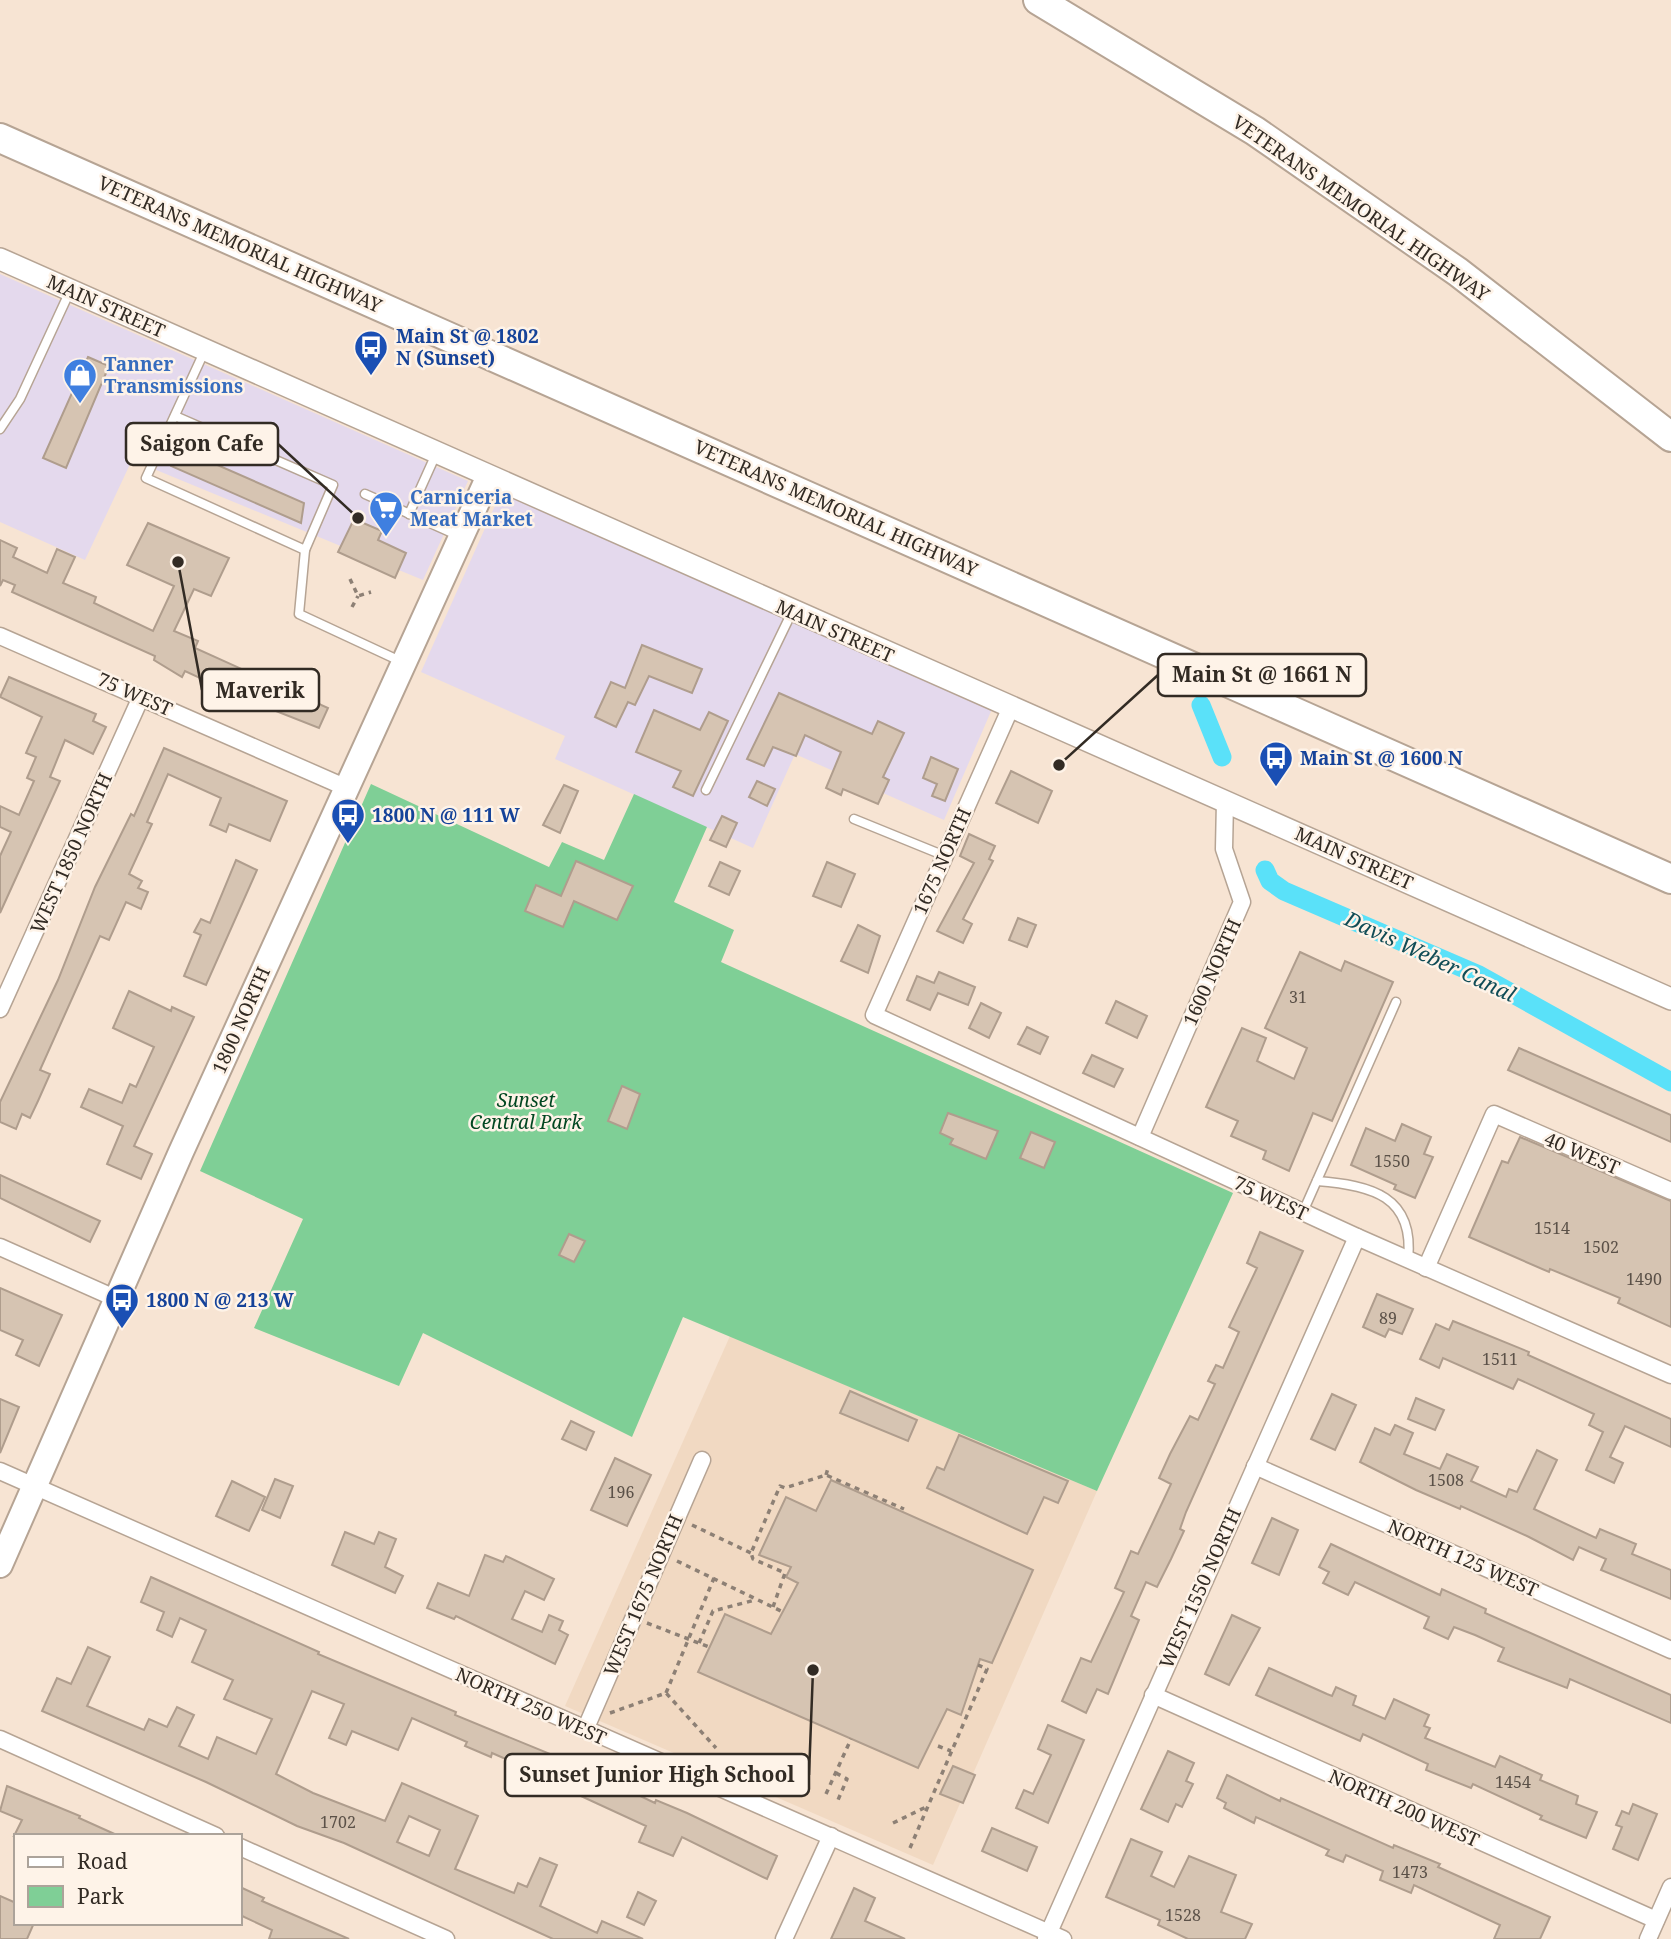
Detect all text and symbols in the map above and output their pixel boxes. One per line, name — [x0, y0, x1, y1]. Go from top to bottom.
street label: VETERANS MEMORIAL HIGHWAY — [1227, 109, 1495, 307]
street label: VETERANS MEMORIAL HIGHWAY — [94, 169, 386, 319]
street label: MAIN STREET — [43, 268, 170, 344]
place label: Main St @ 1802 N (Sunset) — [396, 323, 539, 371]
bus stop icon: Main St @ 1802 N (Sunset) — [352, 328, 390, 377]
place label: Tanner Transmissions — [104, 351, 243, 399]
shop icon: Tanner Transmissions — [61, 356, 99, 405]
callout: Saigon Cafe — [126, 423, 278, 465]
text: Saigon Cafe — [140, 429, 264, 457]
street label: VETERANS MEMORIAL HIGHWAY — [690, 433, 982, 583]
place label: Carniceria Meat Market — [410, 484, 533, 532]
supermarket icon: Carniceria Meat Market — [367, 489, 405, 538]
street label: MAIN STREET — [772, 593, 899, 669]
callout: Main St @ 1661 N — [1158, 654, 1366, 696]
text: Main St @ 1661 N — [1172, 660, 1352, 688]
street label: 75 WEST — [93, 666, 177, 722]
callout: Maverik — [202, 669, 319, 711]
text: Maverik — [215, 676, 305, 704]
bus stop icon: Main St @ 1600 N — [1257, 739, 1295, 788]
place label: Main St @ 1600 N — [1300, 745, 1463, 771]
street label: WEST 1850 NORTH — [24, 769, 118, 937]
bus stop icon: 1800 N @ 111 W — [329, 796, 367, 845]
place label: 1800 N @ 111 W — [372, 802, 520, 828]
street label: 1675 NORTH — [907, 803, 977, 919]
street label: MAIN STREET — [1291, 820, 1418, 896]
water label: Davis Weber Canal — [1340, 904, 1521, 1008]
street label: 1600 NORTH — [1177, 914, 1247, 1030]
street label: 1800 NORTH — [206, 962, 276, 1078]
house number: 31 — [1289, 986, 1307, 1008]
park label: Sunset Central Park — [470, 1087, 583, 1135]
street label: 40 WEST — [1540, 1125, 1624, 1181]
house number: 1550 — [1374, 1150, 1410, 1172]
street label: 75 WEST — [1229, 1169, 1313, 1227]
house number: 1514 — [1534, 1217, 1570, 1239]
house number: 1502 — [1583, 1236, 1619, 1258]
house number: 1490 — [1626, 1268, 1662, 1290]
bus stop icon: 1800 N @ 213 W — [103, 1281, 141, 1330]
place label: 1800 N @ 213 W — [146, 1287, 294, 1313]
house number: 89 — [1379, 1307, 1397, 1329]
house number: 1511 — [1482, 1348, 1518, 1370]
house number: 1508 — [1428, 1469, 1464, 1491]
house number: 196 — [608, 1481, 634, 1503]
street label: WEST 1550 NORTH — [1153, 1504, 1247, 1672]
street label: WEST 1675 NORTH — [597, 1510, 689, 1680]
street label: NORTH 125 WEST — [1383, 1513, 1543, 1603]
street label: NORTH 250 WEST — [451, 1661, 611, 1751]
callout: Sunset Junior High School — [505, 1754, 809, 1796]
text: Sunset Junior High School — [519, 1760, 795, 1788]
street label: NORTH 200 WEST — [1324, 1763, 1484, 1853]
house number: 1454 — [1495, 1771, 1531, 1793]
house number: 1702 — [320, 1811, 356, 1833]
legend — [14, 1834, 242, 1925]
text: Road — [77, 1847, 128, 1875]
house number: 1473 — [1392, 1861, 1428, 1883]
text: Park — [77, 1882, 124, 1910]
house number: 1528 — [1165, 1904, 1201, 1926]

